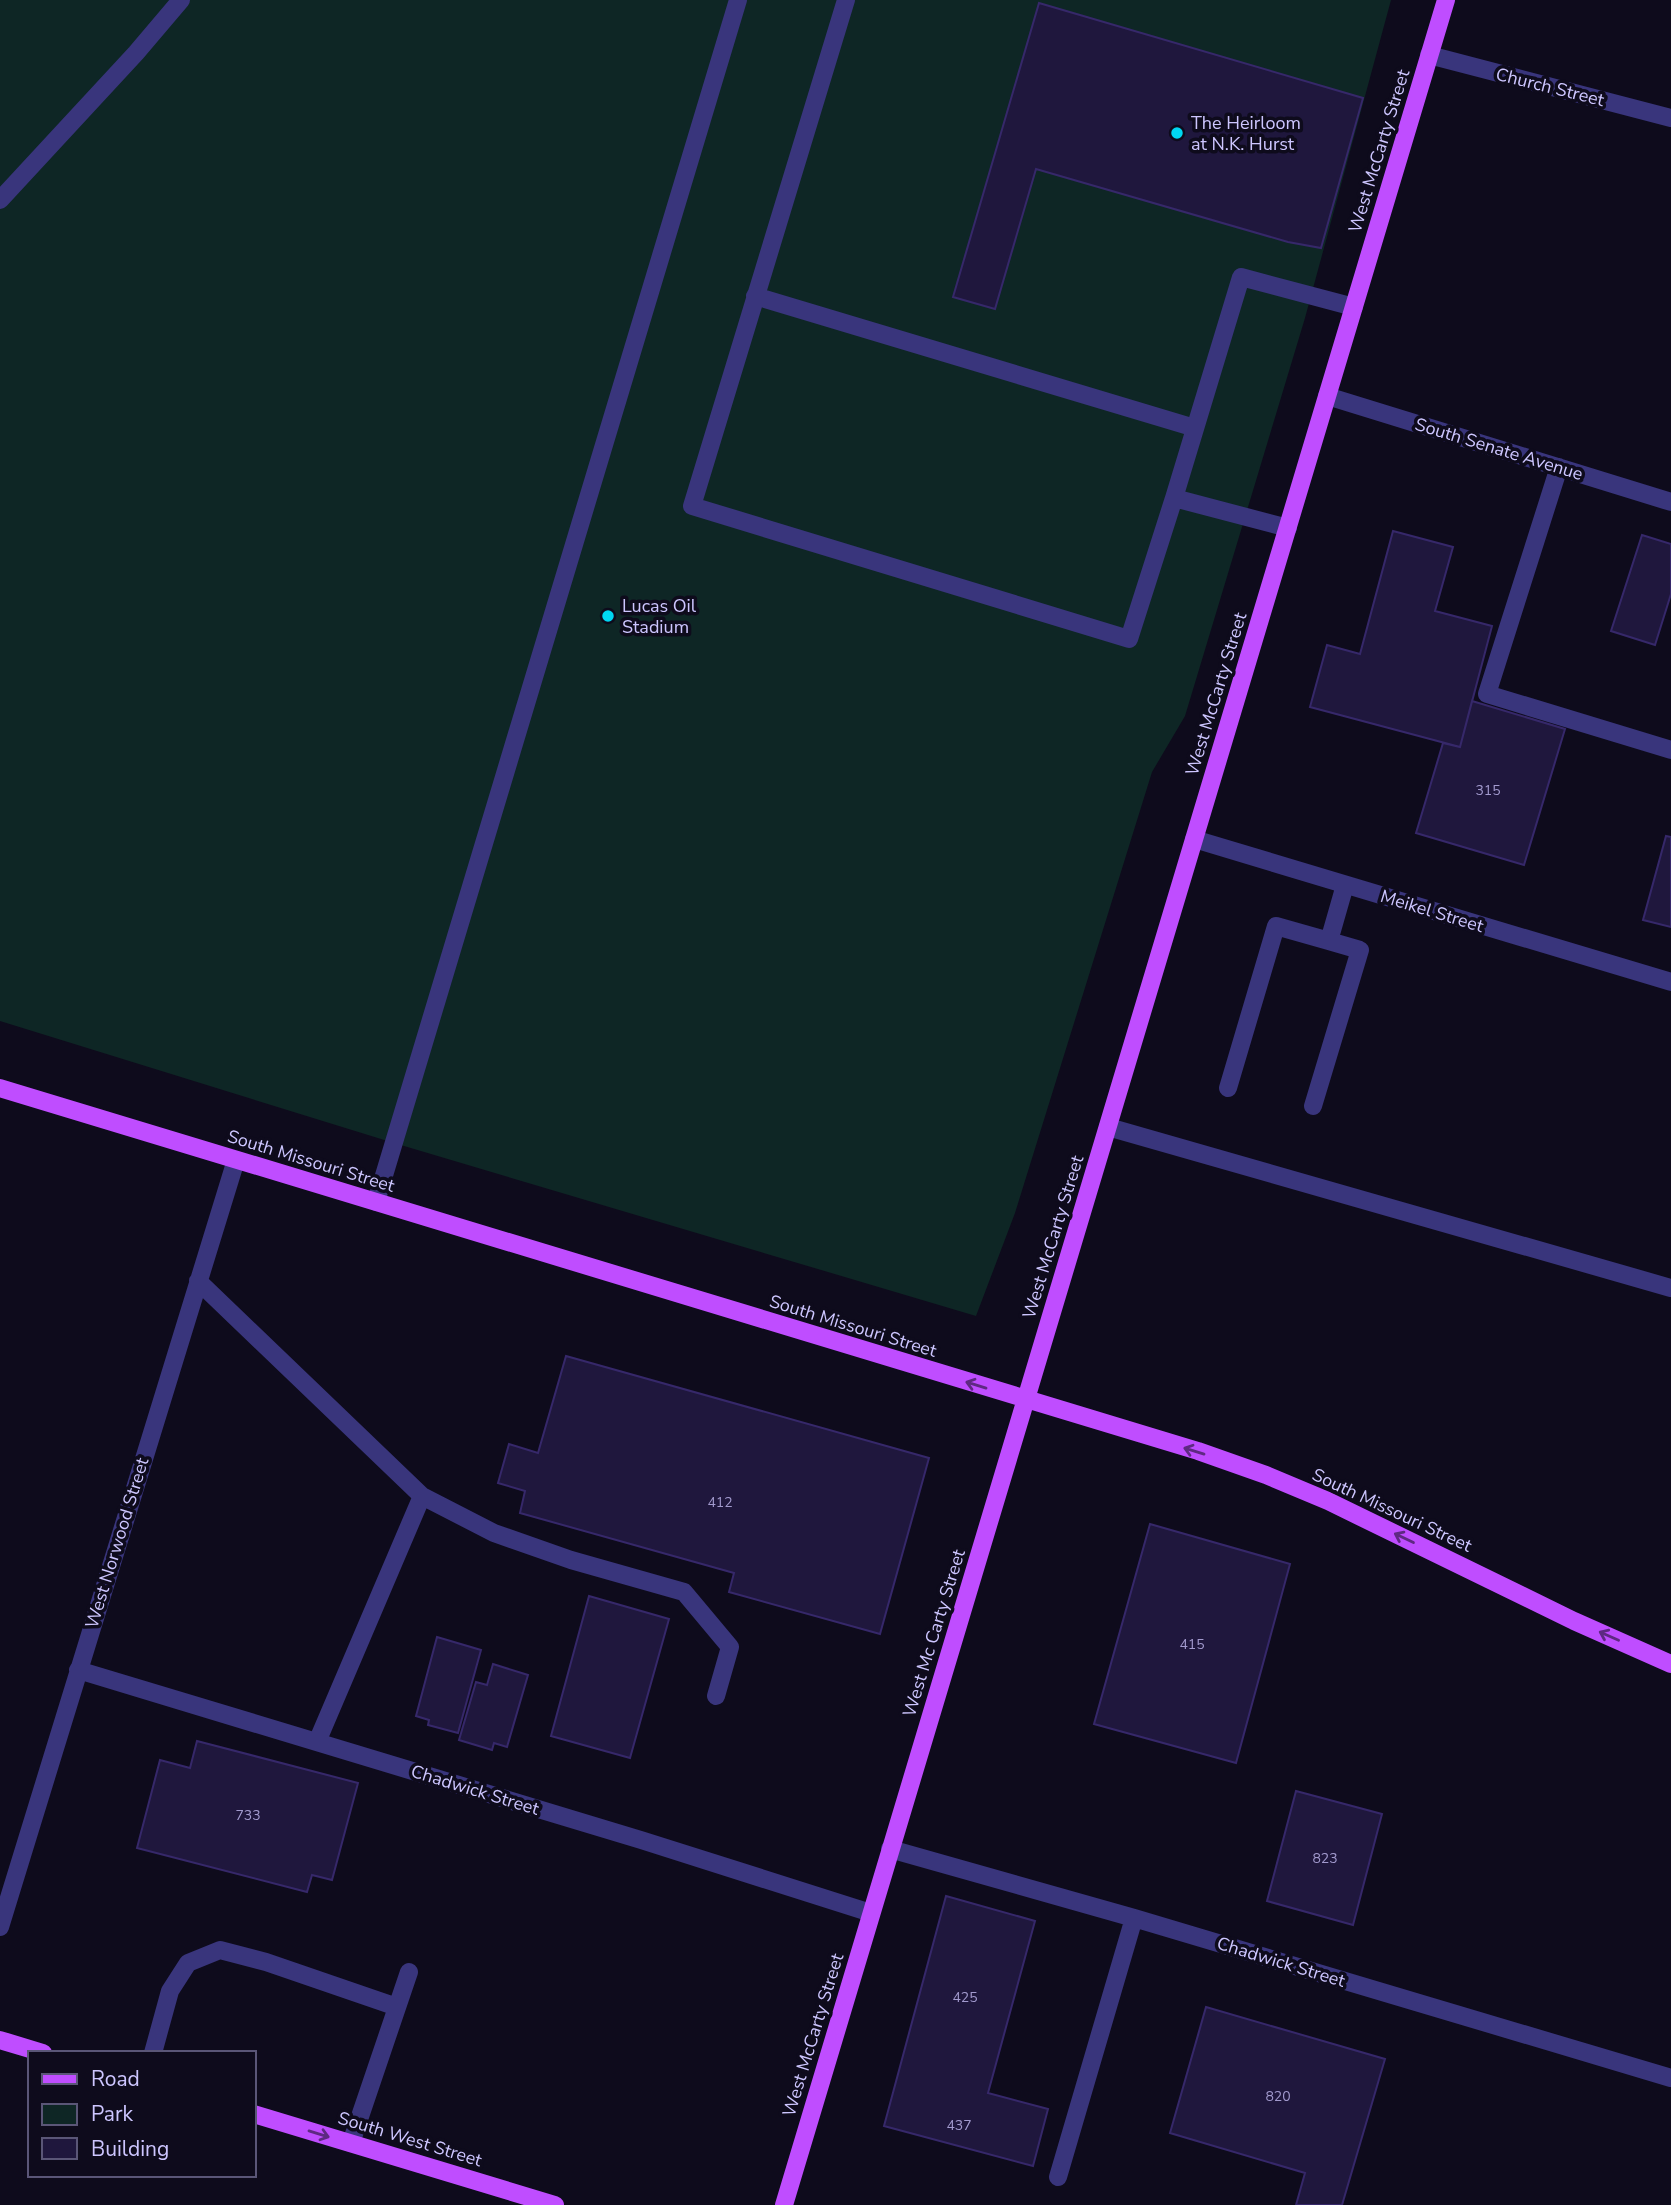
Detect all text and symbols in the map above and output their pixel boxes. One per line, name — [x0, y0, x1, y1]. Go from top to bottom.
street label: Church Street — [1493, 62, 1607, 112]
street label: West McCarty Street — [1343, 66, 1415, 235]
place label: The Heirloom at N.K. Hurst — [1191, 111, 1301, 156]
marker: The Heirloom at N.K. Hurst — [1169, 125, 1185, 141]
street label: South Senate Avenue — [1412, 412, 1586, 486]
place label: Lucas Oil Stadium — [622, 594, 697, 639]
marker: Lucas Oil Stadium — [600, 608, 616, 624]
street label: West McCarty Street — [1180, 609, 1252, 778]
house number: 315 — [1475, 781, 1501, 800]
street label: Meikel Street — [1378, 884, 1487, 938]
street label: South Missouri Street — [224, 1124, 398, 1198]
street label: West McCarty Street — [1017, 1152, 1089, 1321]
street label: South Missouri Street — [766, 1289, 940, 1363]
one-way arrow — [965, 1377, 987, 1390]
one-way arrow — [1183, 1443, 1205, 1456]
street label: West Norwood Street — [80, 1454, 155, 1631]
street label: South Missouri Street — [1308, 1462, 1476, 1558]
house number: 412 — [707, 1493, 733, 1512]
one-way arrow — [1394, 1530, 1415, 1544]
street label: West Mc Carty Street — [897, 1546, 971, 1720]
one-way arrow — [1599, 1629, 1620, 1642]
house number: 415 — [1179, 1635, 1205, 1654]
street label: Chadwick Street — [408, 1759, 543, 1821]
house number: 733 — [235, 1806, 261, 1825]
house number: 823 — [1312, 1849, 1338, 1868]
street label: Chadwick Street — [1214, 1931, 1349, 1993]
street label: West McCarty Street — [777, 1950, 849, 2119]
house number: 425 — [952, 1988, 978, 2007]
legend — [28, 2051, 256, 2177]
text: Road — [91, 2065, 140, 2093]
house number: 820 — [1265, 2087, 1291, 2106]
text: Park — [91, 2100, 133, 2128]
street label: South West Street — [335, 2106, 486, 2172]
house number: 437 — [946, 2116, 972, 2135]
one-way arrow — [308, 2128, 330, 2141]
text: Building — [91, 2135, 169, 2163]

